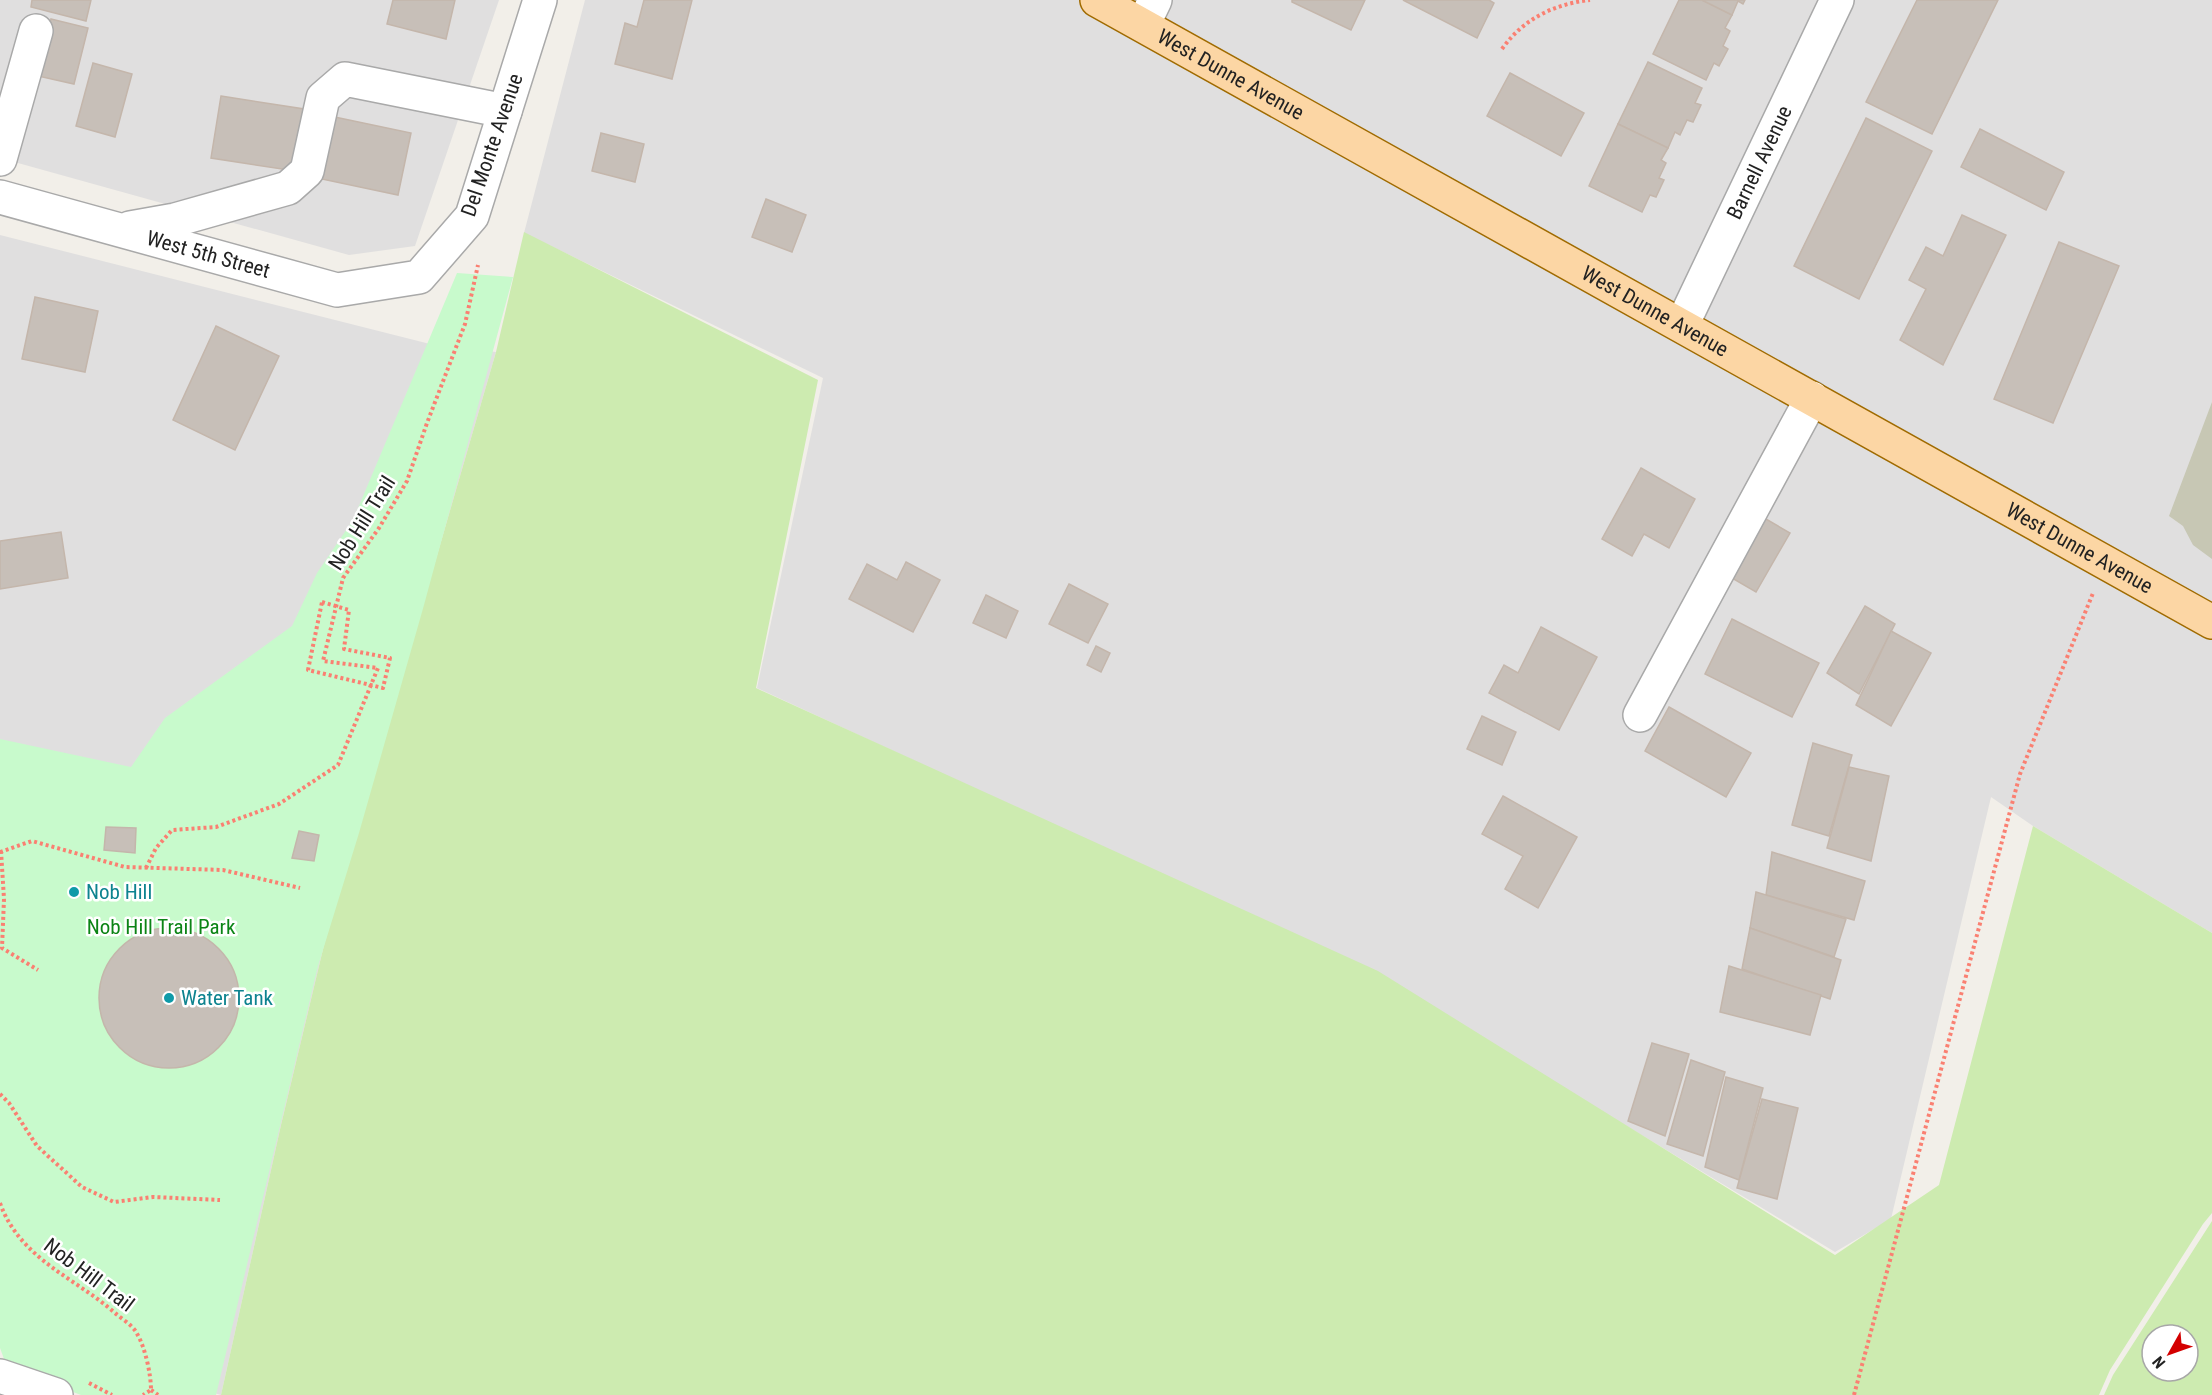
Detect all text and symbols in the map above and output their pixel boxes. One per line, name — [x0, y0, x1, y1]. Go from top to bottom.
street label: West Dunne Avenue — [1153, 24, 1308, 125]
street label: Del Monte Avenue — [456, 70, 528, 220]
street label: Barnell Avenue — [1722, 102, 1797, 223]
street label: West 5th Street — [144, 226, 273, 283]
street label: West Dunne Avenue — [1578, 261, 1733, 362]
street label: Nob Hill Trail — [324, 471, 400, 575]
street label: West Dunne Avenue — [2002, 498, 2157, 599]
place label: Nob Hill — [86, 880, 152, 904]
marker: Nob Hill — [67, 885, 81, 899]
park label: Nob Hill Trail Park — [87, 915, 236, 939]
place label: Water Tank — [181, 986, 274, 1010]
marker: Water Tank — [162, 991, 176, 1005]
street label: Nob Hill Trail — [39, 1233, 139, 1317]
north arrow — [2140, 1323, 2200, 1383]
text: N — [2148, 1352, 2169, 1372]

